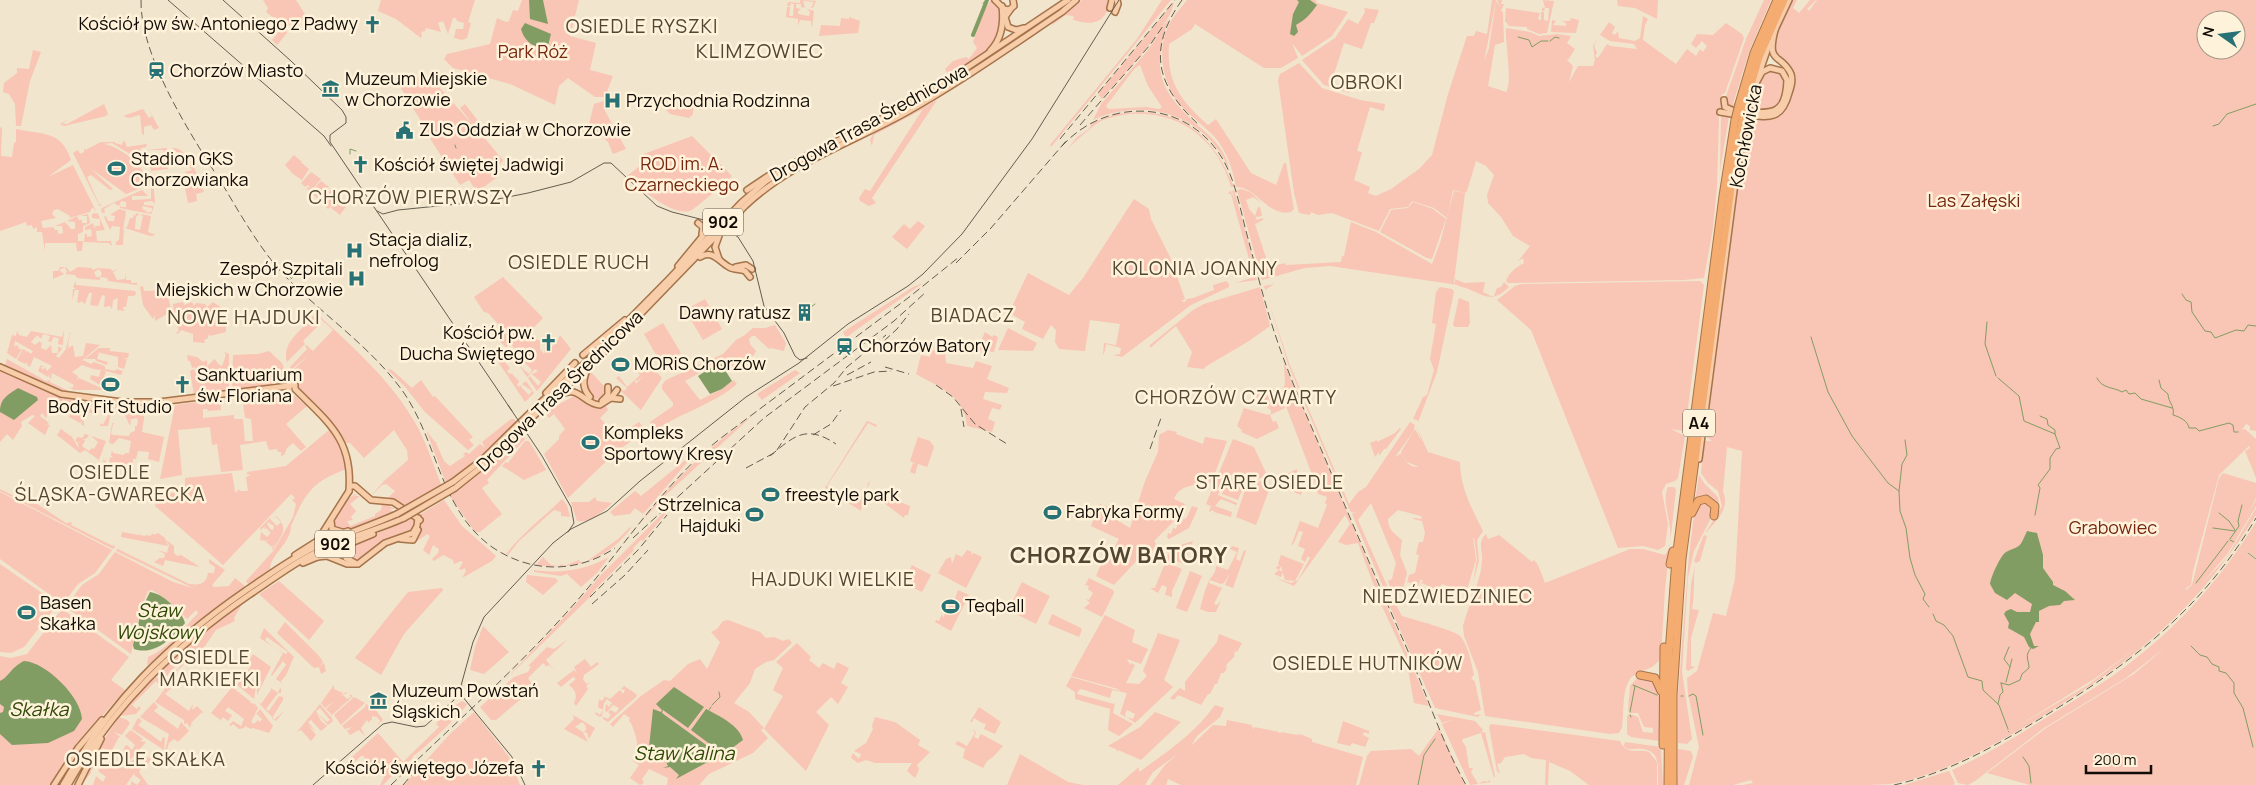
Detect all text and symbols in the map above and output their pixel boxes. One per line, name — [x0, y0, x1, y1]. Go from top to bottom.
north arrow — [2196, 10, 2246, 60]
place label: Kościół pw św. Antoniego z Padwy — [78, 11, 358, 35]
district label: OSIEDLE RYSZKI — [566, 13, 718, 39]
church icon: Kościół pw św. Antoniego z Padwy — [362, 14, 382, 34]
text: N — [2197, 25, 2218, 39]
district label: KLIMZOWIEC — [696, 37, 824, 64]
park label: Park Róż — [498, 39, 568, 63]
place label: Chorzów Miasto — [170, 58, 304, 82]
street label: Drogowa Trasa Średnicowa — [765, 58, 972, 187]
station icon: Chorzów Miasto — [146, 61, 166, 81]
place label: Muzeum Miejskie w Chorzowie — [345, 66, 487, 111]
district label: OBROKI — [1331, 69, 1403, 95]
museum icon: Muzeum Miejskie w Chorzowie — [321, 79, 341, 99]
street label: Kochłowicka — [1723, 82, 1767, 190]
place label: Przychodnia Rodzinna — [626, 88, 810, 112]
hospital icon: Przychodnia Rodzinna — [602, 91, 622, 111]
place label: ZUS Oddział w Chorzowie — [419, 117, 631, 141]
public building icon: ZUS Oddział w Chorzowie — [395, 120, 415, 140]
place label: Stadion GKS Chorzowianka — [131, 146, 248, 191]
park label: ROD im. A. Czarneckiego — [625, 151, 739, 196]
place label: Kościół świętej Jadwigi — [374, 152, 564, 176]
church icon: Kościół świętej Jadwigi — [350, 155, 370, 175]
sports icon: Stadion GKS Chorzowianka — [107, 159, 127, 179]
district label: CHORZÓW PIERWSZY — [309, 184, 513, 210]
park label: Las Załęski — [1928, 188, 2020, 212]
road number: 902 — [703, 208, 743, 236]
place label: Stacja dializ, nefrolog — [369, 227, 473, 272]
hospital icon: Stacja dializ, nefrolog — [345, 240, 365, 260]
district label: OSIEDLE RUCH — [508, 249, 650, 275]
district label: KOLONIA JOANNY — [1112, 255, 1278, 281]
place label: Zespół Szpitali Miejskich w Chorzowie — [156, 256, 343, 301]
hospital icon: Zespół Szpitali Miejskich w Chorzowie — [347, 269, 367, 289]
place label: Dawny ratusz — [679, 300, 791, 324]
district label: BIADACZ — [931, 302, 1015, 328]
district label: NOWE HAJDUKI — [167, 303, 321, 330]
building icon: Dawny ratusz — [795, 303, 815, 323]
street label: Drogowa Trasa Średnicowa — [471, 304, 648, 476]
place label: Kościół pw. Ducha Świętego — [400, 320, 535, 365]
church icon: Kościół pw. Ducha Świętego — [539, 333, 559, 353]
place label: Chorzów Batory — [859, 333, 991, 357]
station icon: Chorzów Batory — [835, 336, 855, 356]
place label: MORiS Chorzów — [634, 351, 766, 375]
sports icon: MORiS Chorzów — [610, 354, 630, 374]
place label: Sanktuarium św. Floriana — [197, 362, 302, 407]
sports icon: Body Fit Studio — [100, 374, 120, 394]
church icon: Sanktuarium św. Floriana — [173, 375, 193, 395]
district label: CHORZÓW CZWARTY — [1135, 384, 1337, 410]
place label: Body Fit Studio — [48, 394, 172, 418]
road number: A4 — [1683, 409, 1715, 436]
place label: Kompleks Sportowy Kresy — [604, 420, 733, 465]
sports icon: Kompleks Sportowy Kresy — [580, 433, 600, 453]
district label: OSIEDLE ŚLĄSKA-GWARECKA — [15, 459, 205, 507]
district label: STARE OSIEDLE — [1196, 469, 1344, 495]
place label: freestyle park — [785, 482, 900, 506]
sports icon: freestyle park — [761, 485, 781, 505]
place label: Strzelnica Hajduki — [658, 492, 741, 537]
place label: Fabryka Formy — [1066, 499, 1185, 523]
sports icon: Fabryka Formy — [1042, 502, 1062, 522]
sports icon: Strzelnica Hajduki — [745, 505, 765, 525]
park label: Grabowiec — [2069, 515, 2157, 539]
road number: 902 — [315, 530, 355, 558]
district label: CHORZÓW BATORY — [1010, 540, 1228, 570]
district label: HAJDUKI WIELKIE — [751, 566, 915, 592]
district label: NIEDŹWIEDZINIEC — [1363, 583, 1533, 609]
place label: Basen Skałka — [40, 590, 96, 635]
place label: Teqball — [965, 593, 1025, 617]
sports icon: Teqball — [941, 596, 961, 616]
water label: Staw Wojskowy — [115, 597, 206, 645]
sports icon: Basen Skałka — [16, 603, 36, 623]
district label: OSIEDLE MARKIEFKI — [160, 644, 260, 692]
district label: OSIEDLE HUTNIKÓW — [1273, 650, 1463, 676]
place label: Muzeum Powstań Śląskich — [392, 678, 539, 723]
museum icon: Muzeum Powstań Śląskich — [368, 691, 388, 711]
water label: Skałka — [10, 696, 70, 722]
water label: Staw Kalina — [634, 740, 736, 766]
scale bar — [2086, 742, 2151, 774]
district label: OSIEDLE SKAŁKA — [66, 746, 226, 772]
text: 200 m — [2094, 749, 2137, 770]
place label: Kościół świętego Józefa — [325, 755, 524, 779]
church icon: Kościół świętego Józefa — [528, 758, 548, 778]

